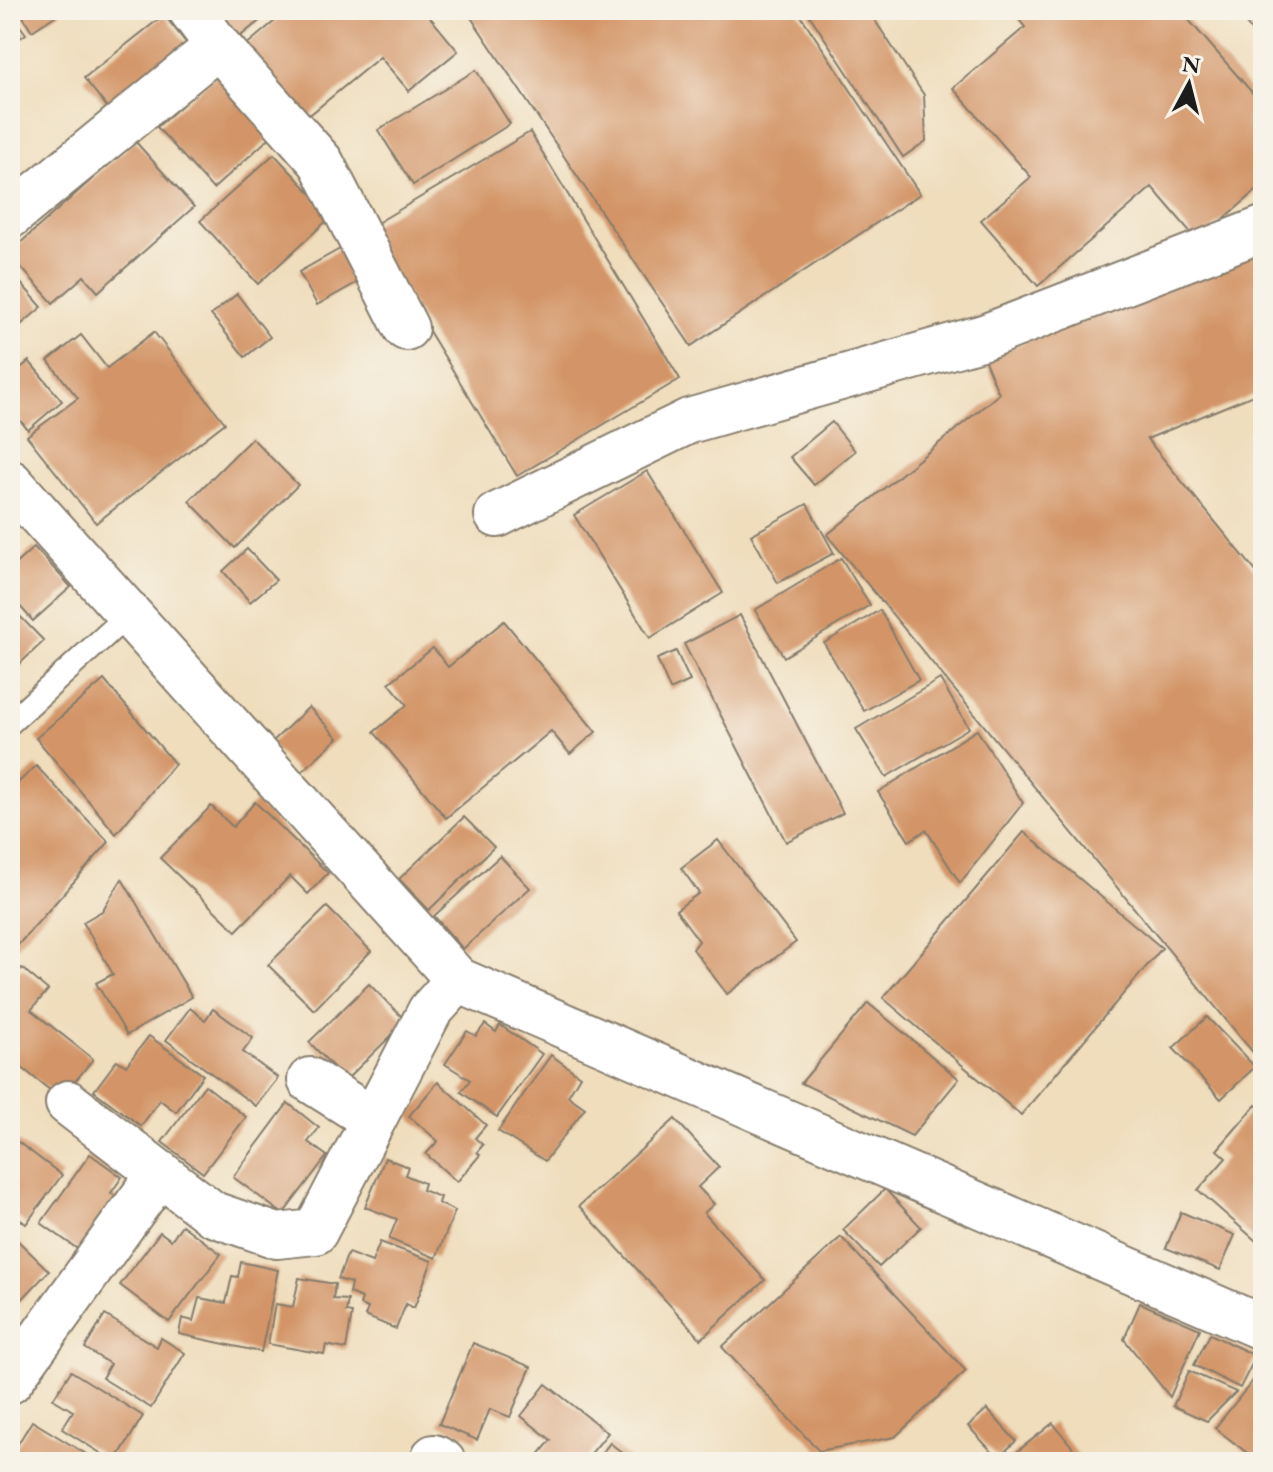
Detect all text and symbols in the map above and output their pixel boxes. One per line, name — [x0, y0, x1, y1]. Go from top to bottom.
north arrow — [1149, 44, 1229, 124]
text: N — [1181, 49, 1202, 80]

